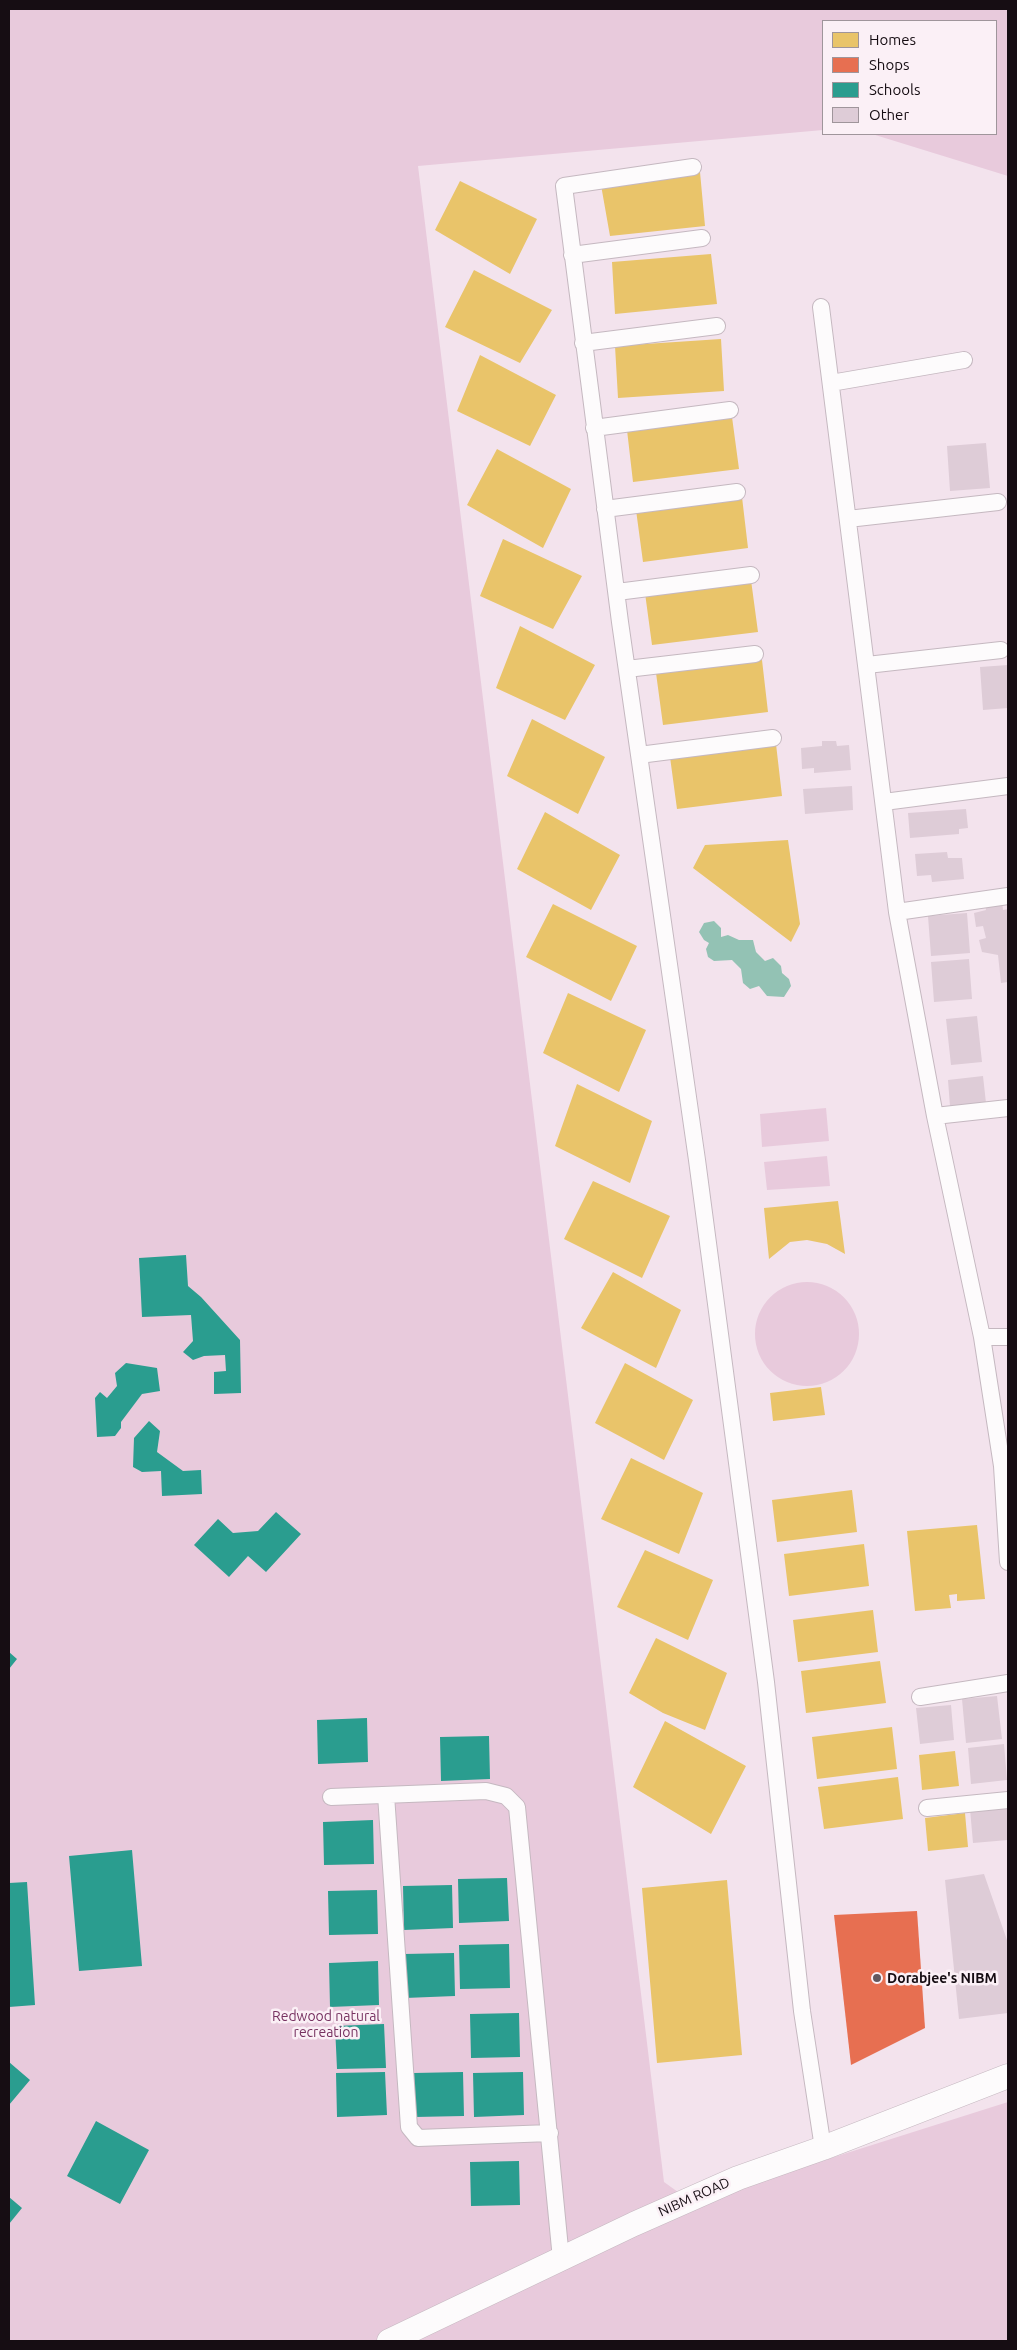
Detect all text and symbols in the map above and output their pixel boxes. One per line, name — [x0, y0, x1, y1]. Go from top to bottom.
legend — [822, 20, 997, 135]
text: Homes — [869, 31, 916, 48]
text: Shops — [869, 56, 910, 73]
text: Schools — [869, 81, 920, 98]
text: Other — [869, 106, 909, 123]
place label: Dorabjee's NIBM — [887, 1970, 997, 1986]
marker: Dorabjee's NIBM — [871, 1972, 883, 1984]
park label: Redwood natural recreation — [272, 2008, 380, 2040]
street label: NIBM ROAD — [656, 2174, 732, 2220]

